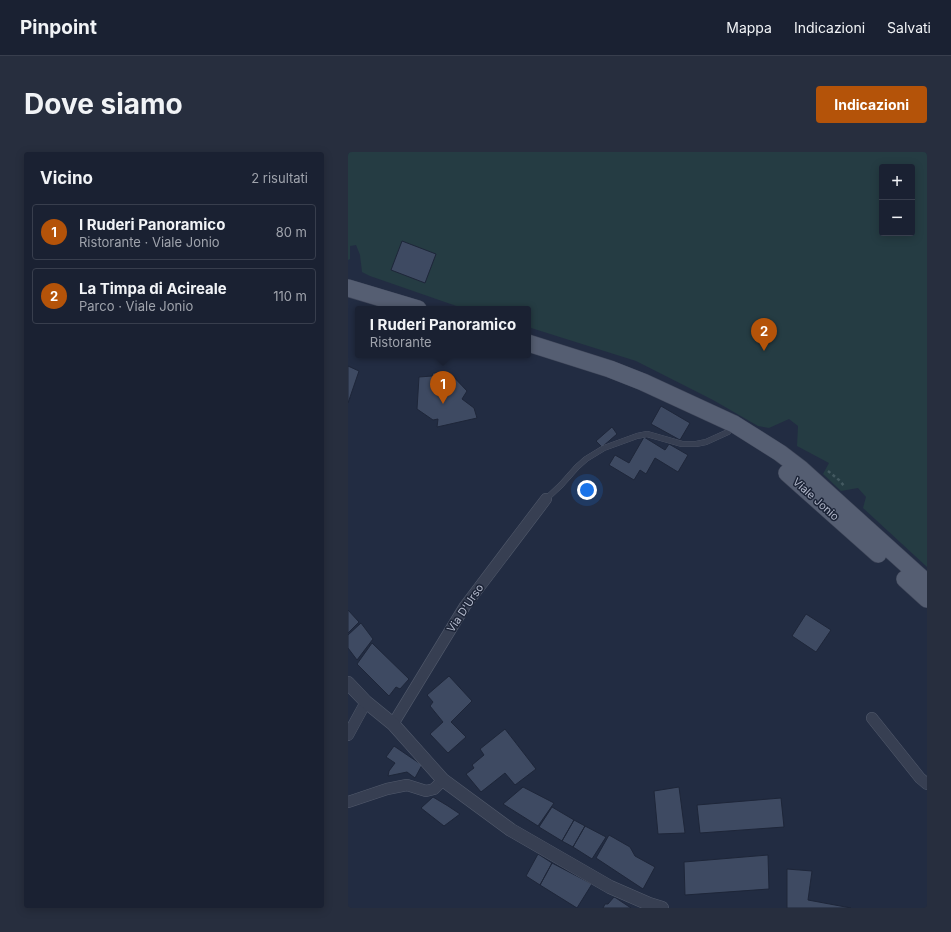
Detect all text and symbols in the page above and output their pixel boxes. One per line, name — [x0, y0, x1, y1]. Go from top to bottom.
text: Pinpoint — [20, 16, 97, 39]
text: Mappa — [726, 19, 772, 36]
text: Indicazioni — [794, 19, 865, 36]
text: Salvati — [887, 19, 931, 36]
button: Indicazioni — [816, 86, 927, 123]
text: Dove siamo — [24, 87, 183, 121]
map controls — [879, 164, 915, 236]
button: + — [879, 164, 915, 200]
text: Vicino — [40, 168, 93, 188]
text: 2 risultati — [251, 170, 308, 186]
button: − — [879, 200, 915, 236]
text: I Ruderi Panoramico — [79, 215, 225, 234]
text: 1 — [51, 224, 57, 240]
text: 80 m — [276, 224, 307, 240]
text: Ristorante · Viale Jonio — [79, 234, 220, 250]
text: La Timpa di Acireale — [79, 279, 227, 298]
text: 2 — [50, 288, 58, 304]
text: 110 m — [273, 288, 307, 304]
text: Parco · Viale Jonio — [79, 298, 193, 314]
popup — [355, 306, 531, 358]
text: I Ruderi Panoramico — [370, 315, 516, 334]
pin: 2 — [751, 318, 777, 351]
text: Ristorante — [370, 334, 432, 350]
pin: 1 — [430, 371, 456, 404]
street label: Viale Jonio — [790, 475, 842, 524]
your location — [577, 480, 597, 500]
street label: Via D'Urso — [444, 581, 487, 635]

